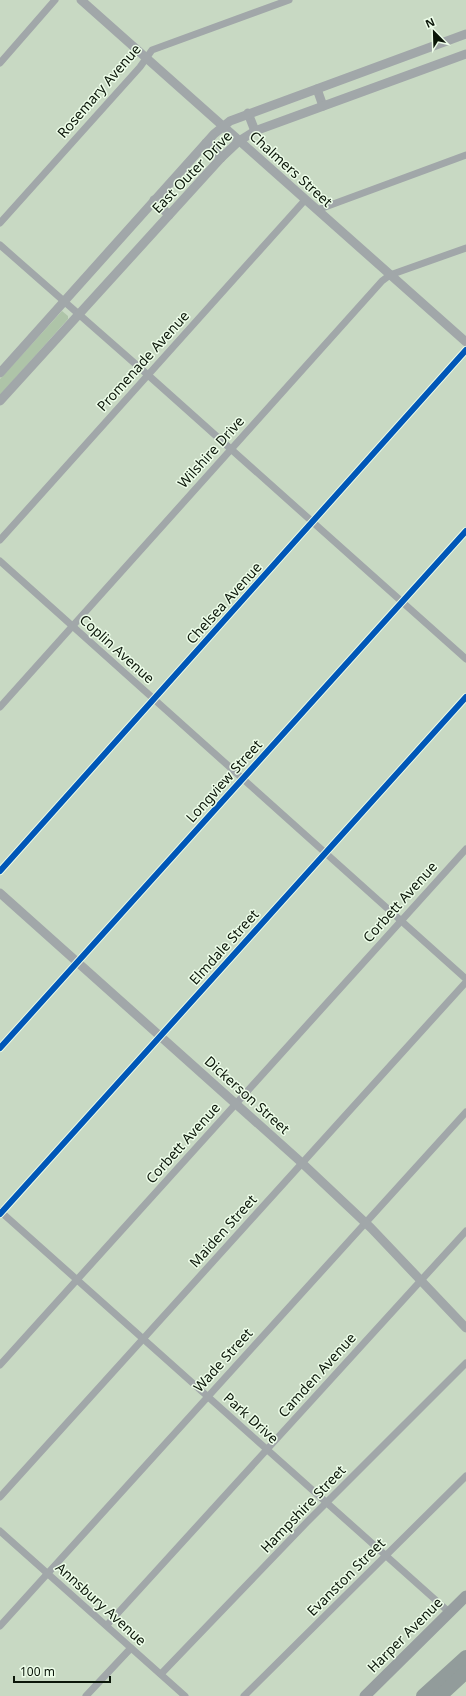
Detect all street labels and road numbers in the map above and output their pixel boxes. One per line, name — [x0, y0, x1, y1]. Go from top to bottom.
street label: Rosemary Avenue — [53, 40, 145, 142]
street label: East Outer Drive — [147, 126, 236, 217]
street label: Chalmers Street — [246, 126, 337, 211]
street label: Promenade Avenue — [92, 306, 193, 415]
street label: Wilshire Drive — [173, 411, 248, 492]
street label: Chelsea Avenue — [182, 557, 266, 648]
street label: Coplin Avenue — [76, 610, 159, 687]
street label: Longview Street — [181, 735, 266, 826]
street label: Corbett Avenue — [358, 857, 441, 946]
street label: Elmdale Street — [185, 905, 263, 988]
street label: Dickerson Street — [201, 1051, 294, 1138]
street label: Corbett Avenue — [141, 1098, 224, 1187]
street label: Maiden Street — [185, 1190, 260, 1271]
street label: Wade Street — [189, 1324, 256, 1396]
street label: Camden Avenue — [274, 1328, 360, 1421]
street label: Park Drive — [220, 1388, 283, 1447]
street label: Hampshire Street — [256, 1461, 349, 1557]
street label: Evanston Street — [303, 1534, 389, 1620]
street label: Annsbury Avenue — [52, 1558, 151, 1650]
street label: Harper Avenue — [363, 1593, 446, 1676]

